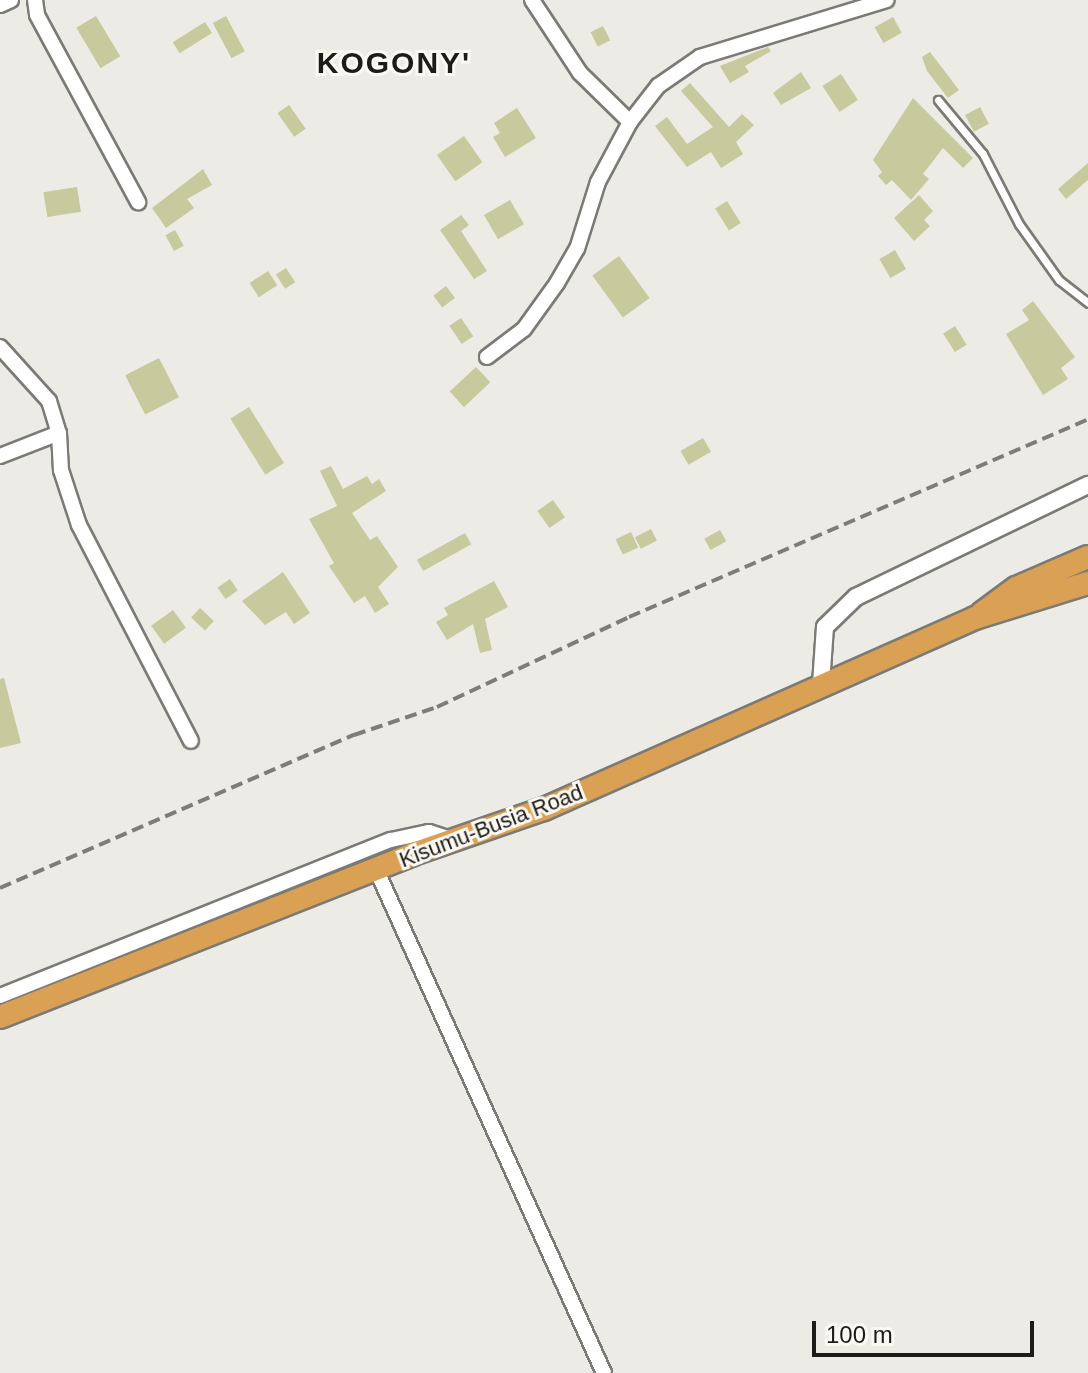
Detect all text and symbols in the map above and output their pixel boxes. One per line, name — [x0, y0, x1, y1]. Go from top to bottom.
district label: KOGONY' — [317, 45, 471, 81]
street label: Kisumu-Busia Road — [396, 779, 586, 873]
scale bar — [816, 1305, 1038, 1355]
text: 100 m — [826, 1321, 893, 1348]

